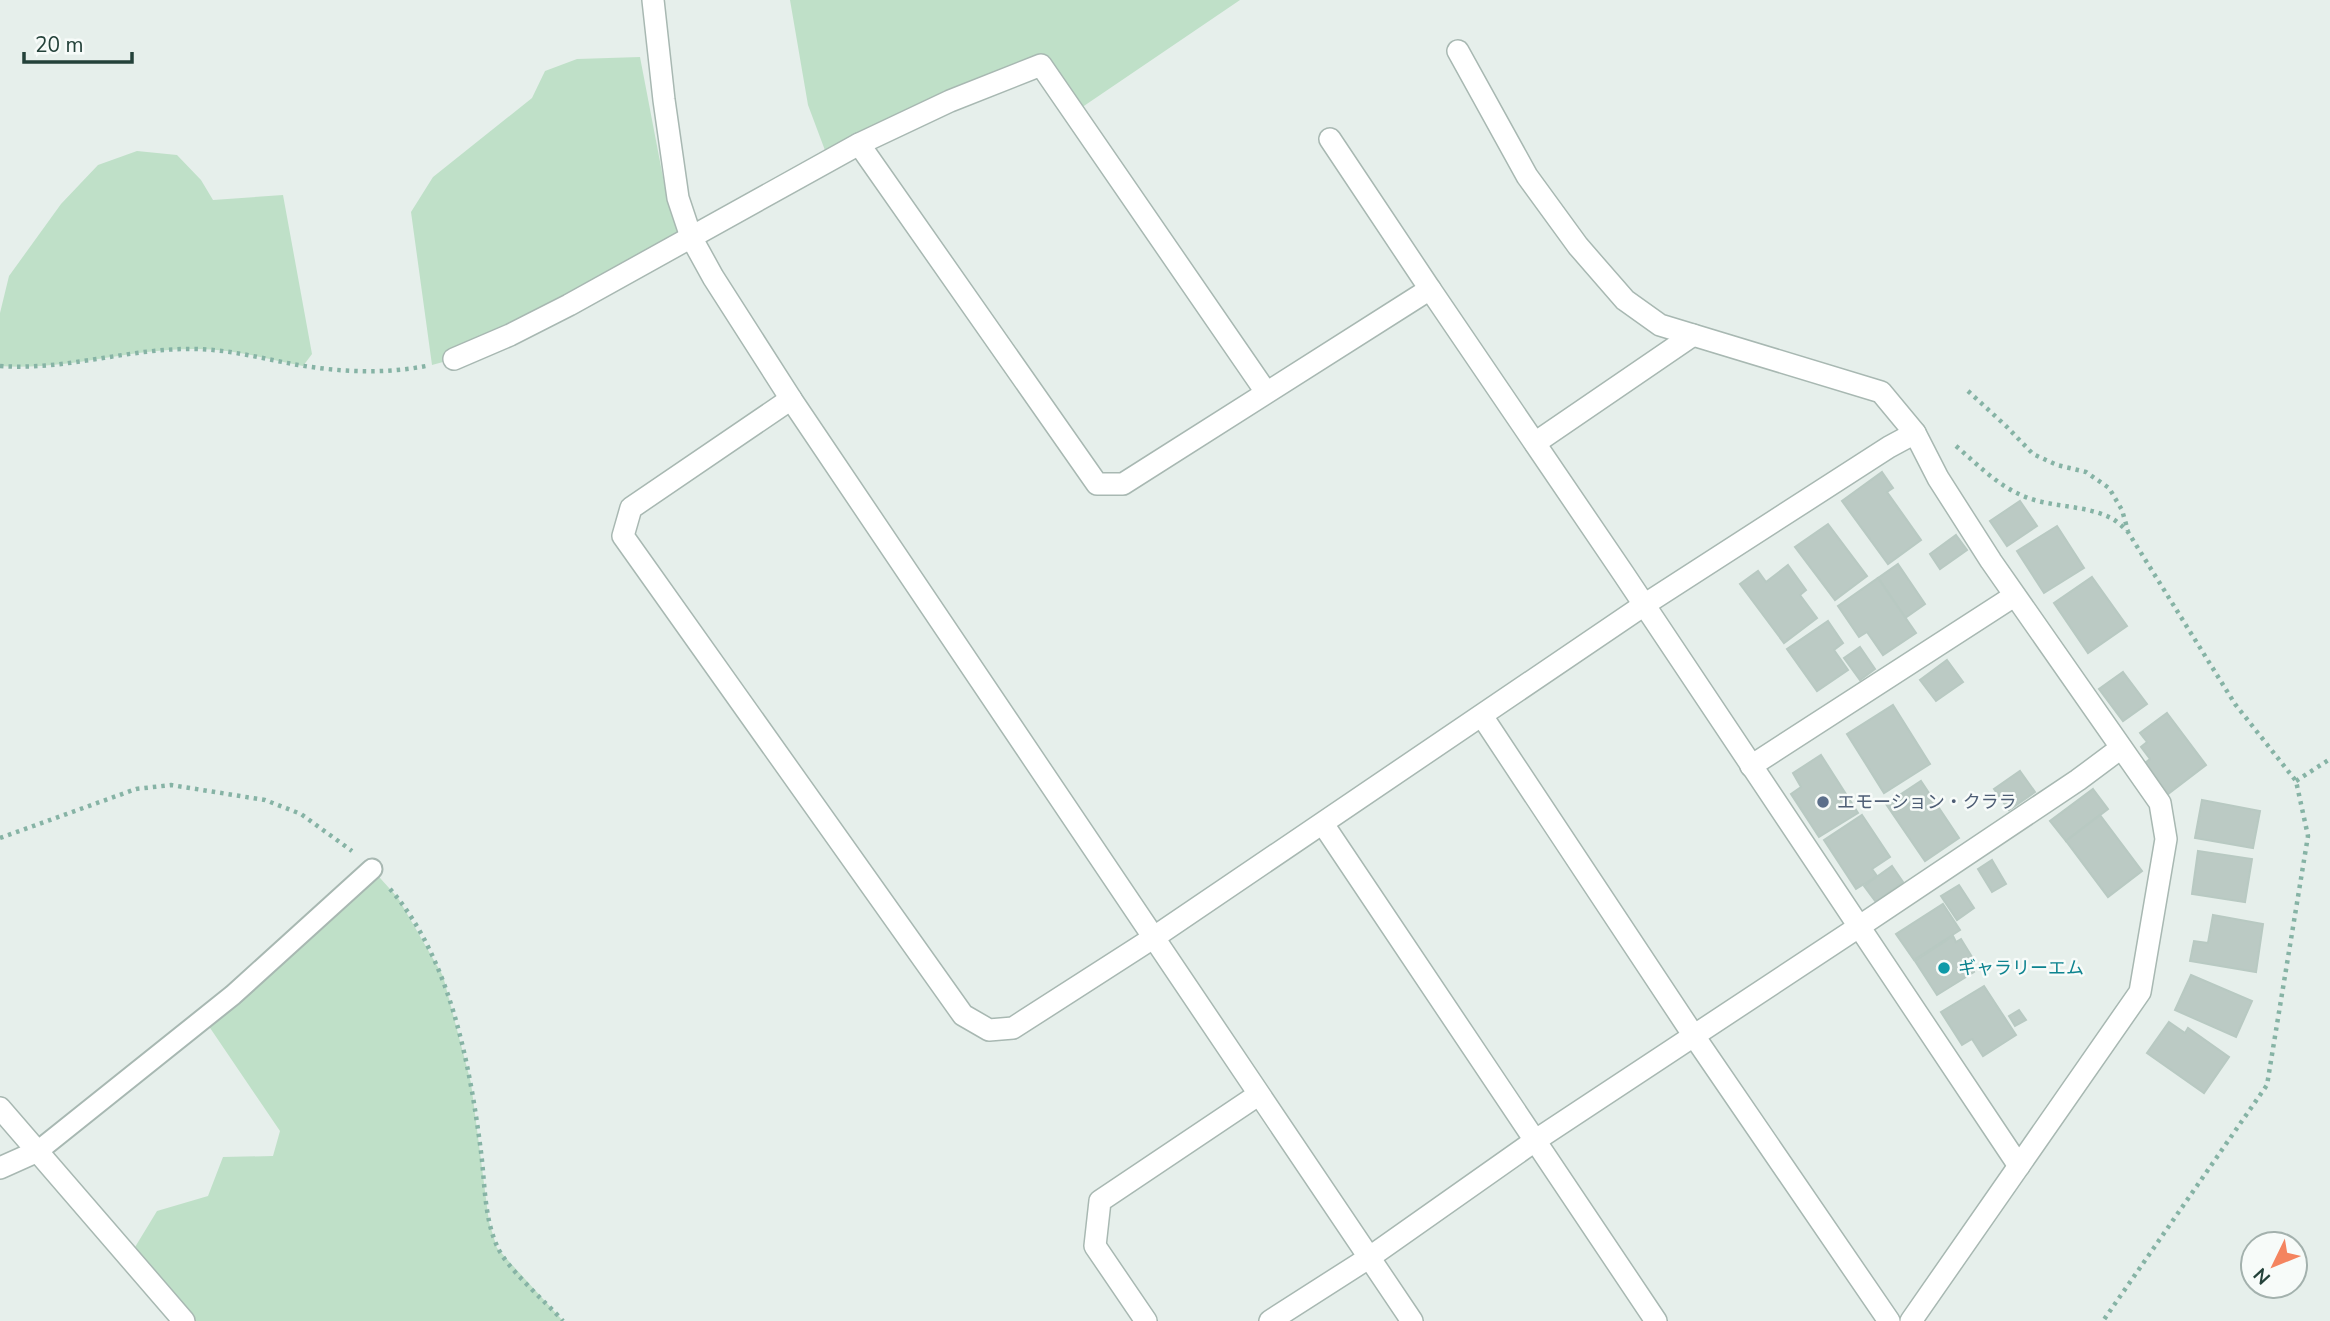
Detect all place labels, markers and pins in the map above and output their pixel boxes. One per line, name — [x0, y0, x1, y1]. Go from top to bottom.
place label: エモーション・クララ — [1837, 790, 2017, 814]
marker: エモーション・クララ — [1815, 794, 1831, 810]
place label: ギャラリーエム — [1958, 956, 2084, 980]
marker: ギャラリーエム — [1936, 960, 1952, 976]

